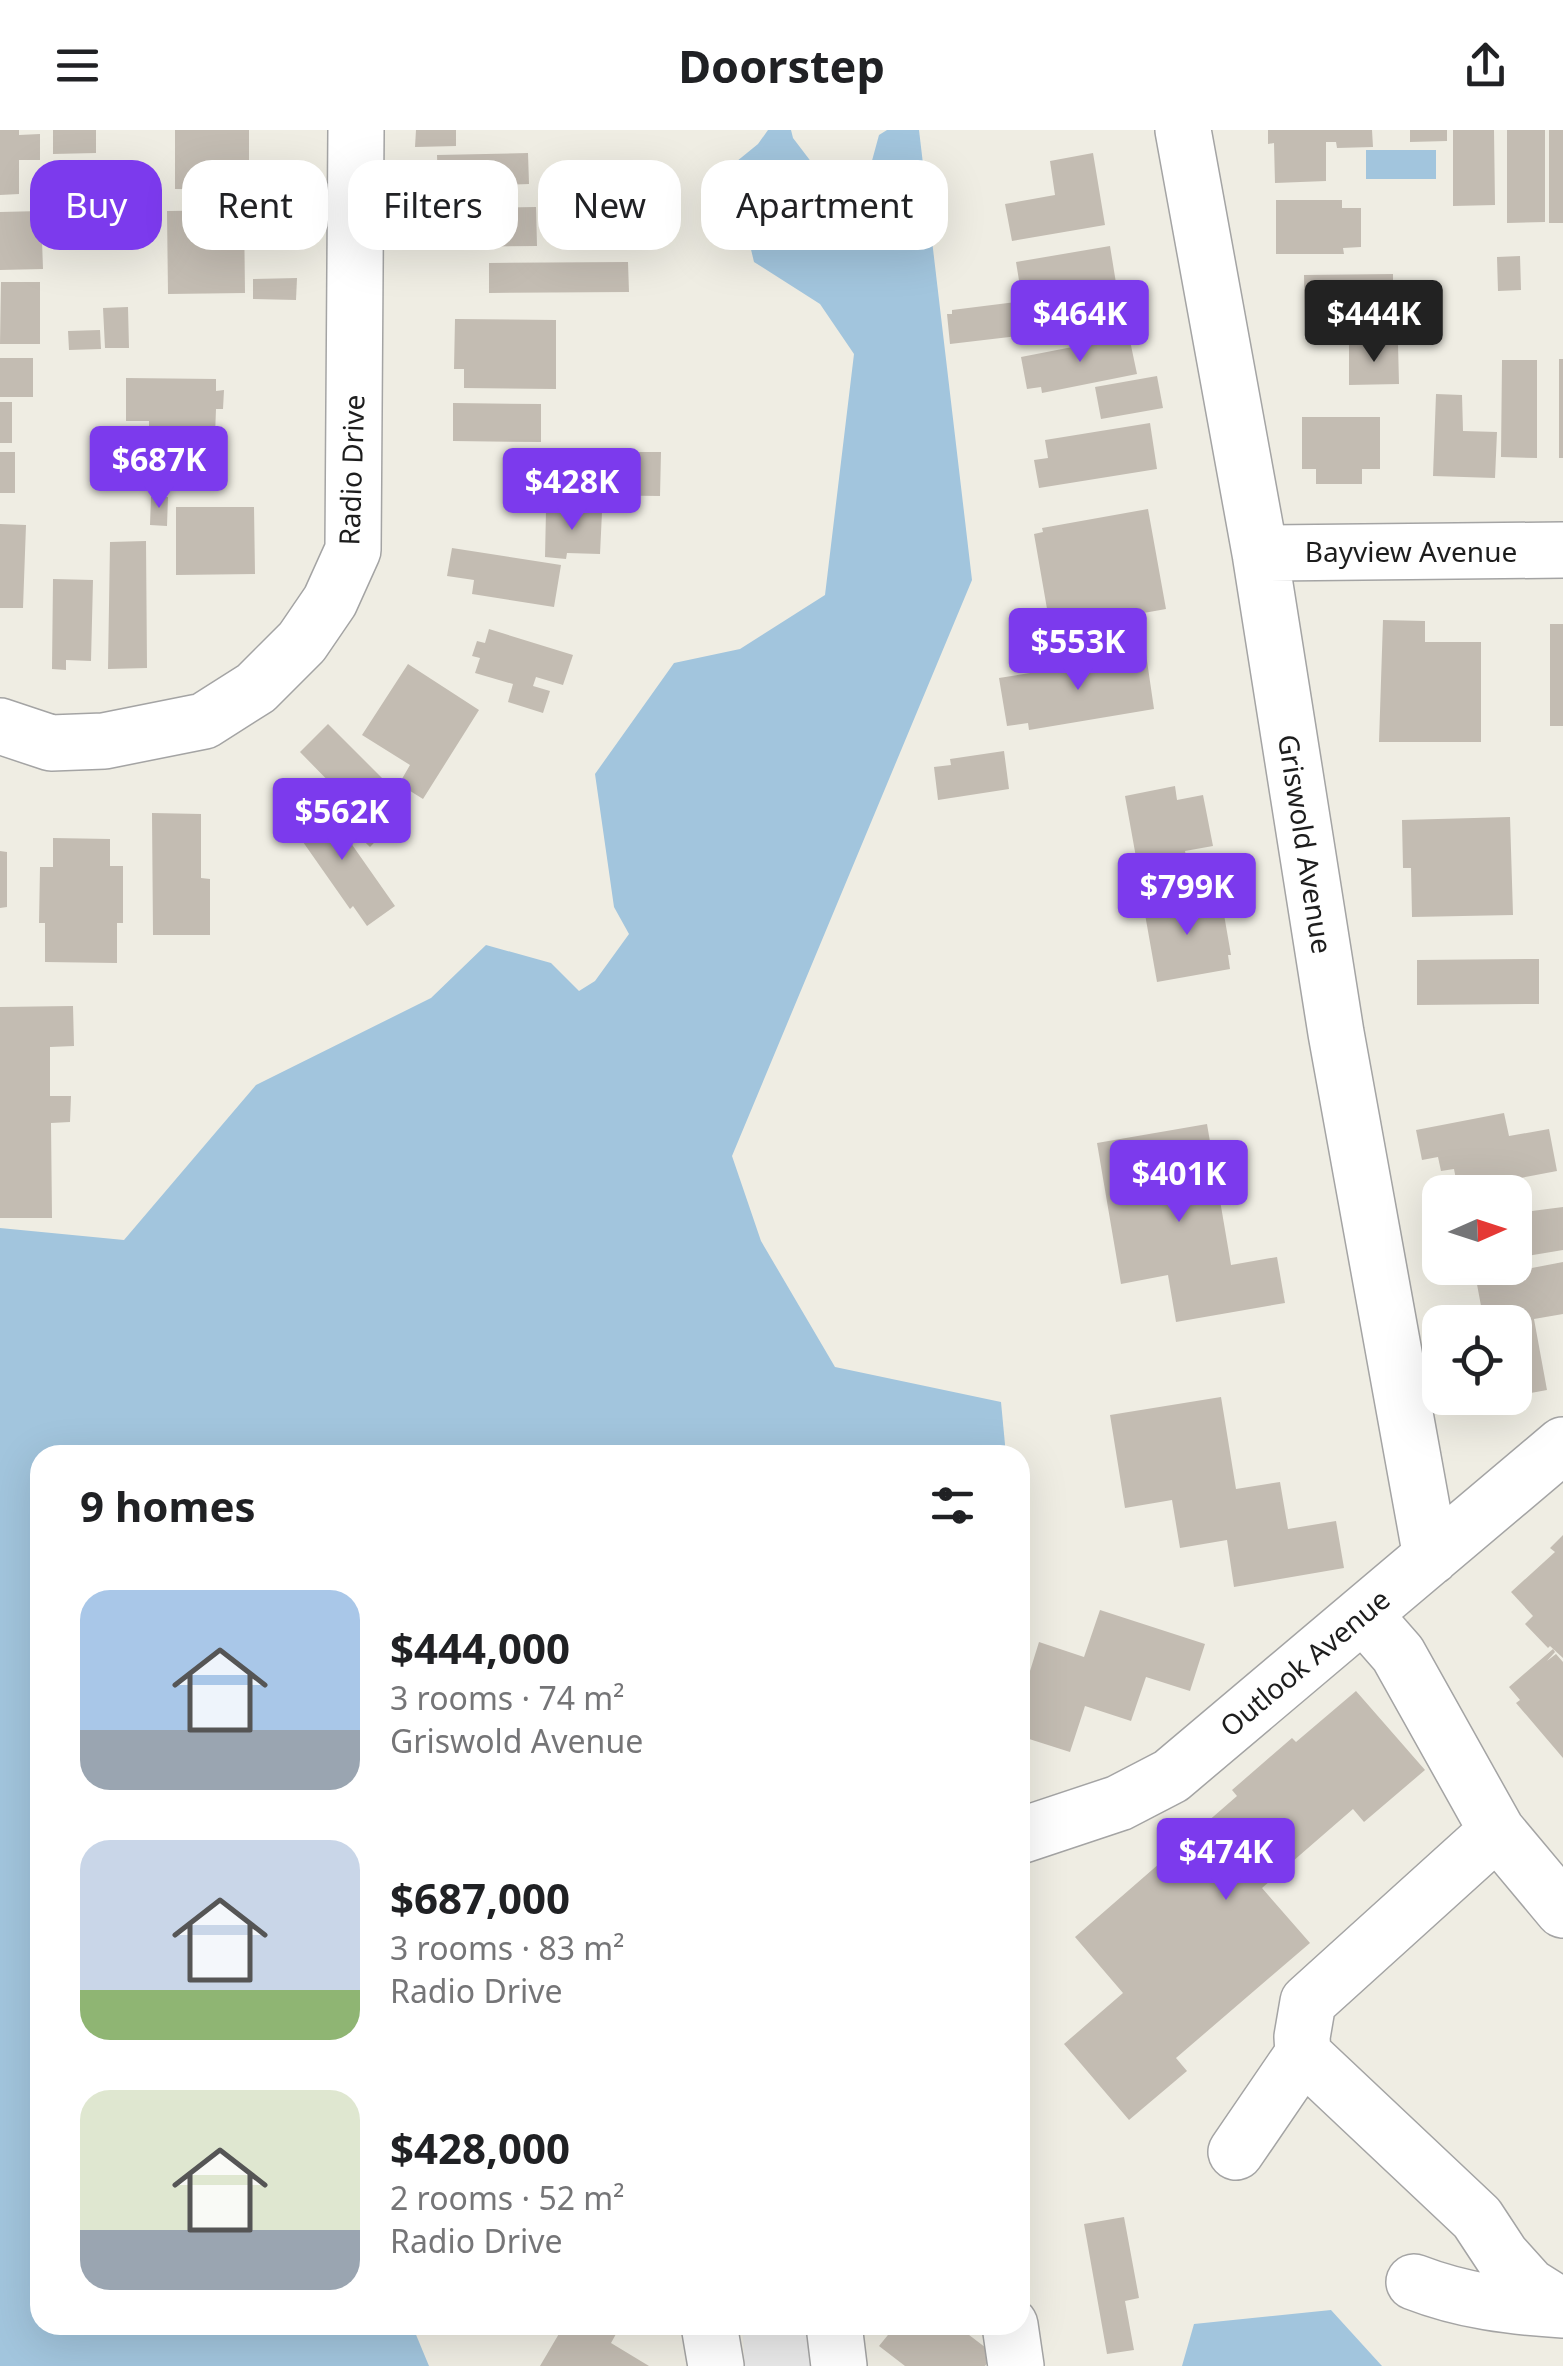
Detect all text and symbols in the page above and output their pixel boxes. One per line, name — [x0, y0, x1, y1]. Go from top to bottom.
text: Doorstep — [678, 35, 885, 96]
icon: menu — [50, 38, 105, 93]
icon: share — [1458, 38, 1513, 93]
chip: Buy — [30, 160, 162, 250]
chip: Rent — [182, 160, 328, 250]
chip: Filters — [348, 160, 518, 250]
chip: New — [538, 160, 681, 250]
chip: Apartment — [701, 160, 948, 250]
pin: $464K — [1010, 280, 1150, 365]
pin: $444K — [1304, 280, 1444, 365]
text: $464K — [1033, 291, 1127, 334]
text: $444K — [1327, 291, 1421, 334]
street label: Radio Drive — [329, 394, 373, 546]
pin: $687K — [89, 426, 229, 511]
text: $687K — [112, 437, 206, 480]
pin: $428K — [502, 448, 642, 533]
text: $428K — [525, 459, 619, 502]
street label: Bayview Avenue — [1305, 532, 1517, 570]
pin: $553K — [1008, 608, 1148, 693]
text: $553K — [1031, 619, 1125, 662]
street label: Griswold Avenue — [1270, 731, 1342, 956]
pin: $562K — [272, 778, 412, 863]
text: $562K — [295, 789, 389, 832]
pin: $799K — [1117, 853, 1257, 938]
text: $799K — [1140, 864, 1234, 907]
pin: $401K — [1109, 1140, 1249, 1225]
text: $401K — [1132, 1151, 1226, 1194]
north arrow — [1422, 1175, 1532, 1285]
map controls — [1422, 1175, 1532, 1415]
button: locate — [1422, 1305, 1532, 1415]
text: 9 homes — [80, 1477, 256, 1534]
icon: filters — [925, 1478, 980, 1533]
street label: Outlook Avenue — [1211, 1580, 1397, 1745]
text: $444,000 — [390, 1619, 570, 1676]
icon: home — [160, 1630, 280, 1750]
text: 3 rooms · 74 m² — [390, 1676, 624, 1719]
text: Griswold Avenue — [390, 1719, 643, 1762]
pin: $474K — [1156, 1818, 1296, 1903]
text: $474K — [1179, 1829, 1273, 1872]
text: $687,000 — [390, 1869, 570, 1926]
icon: home — [160, 1880, 280, 2000]
text: 3 rooms · 83 m² — [390, 1926, 624, 1969]
text: Radio Drive — [390, 1969, 563, 2012]
text: $428,000 — [390, 2119, 570, 2176]
icon: home — [160, 2130, 280, 2250]
text: 2 rooms · 52 m² — [390, 2176, 624, 2219]
text: Radio Drive — [390, 2219, 563, 2262]

